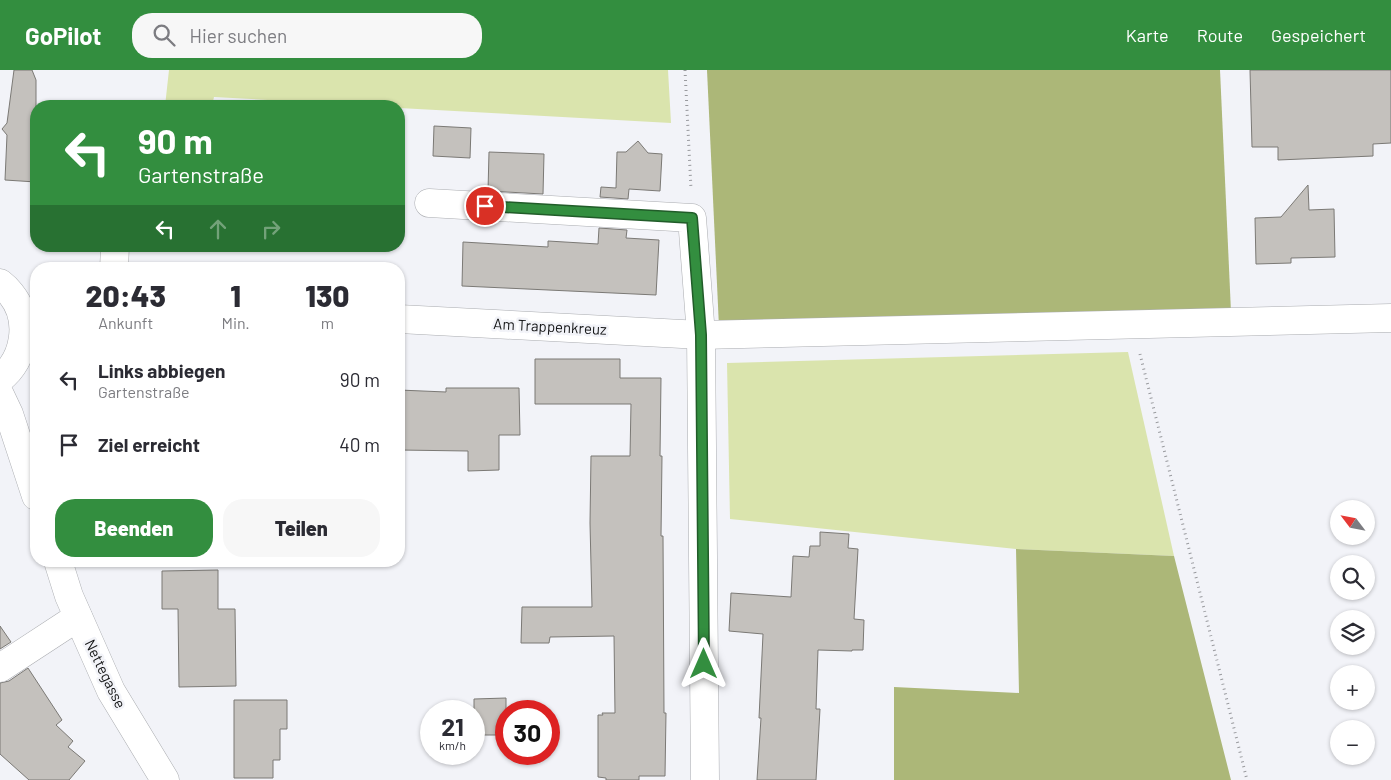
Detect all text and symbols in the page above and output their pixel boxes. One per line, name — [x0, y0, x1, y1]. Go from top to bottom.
search box — [132, 13, 482, 58]
text: GoPilot — [25, 21, 102, 50]
icon: search — [150, 21, 178, 49]
text: Hier suchen — [190, 24, 287, 47]
text: Karte — [1126, 24, 1169, 46]
text: Route — [1197, 24, 1243, 46]
text: Gespeichert — [1271, 24, 1366, 46]
text: 90 m — [138, 119, 213, 161]
icon: left — [55, 120, 120, 185]
text: Gartenstraße — [138, 161, 264, 187]
pin — [464, 185, 506, 227]
icon: arrive — [471, 192, 499, 220]
icon: left — [151, 215, 179, 243]
icon: ahead — [204, 215, 232, 243]
icon: right — [257, 215, 285, 243]
text: 20:43 — [85, 277, 166, 313]
text: 1 — [230, 277, 241, 313]
text: 130 — [305, 277, 349, 313]
text: Ankunft — [98, 313, 153, 332]
text: Min. — [222, 313, 250, 332]
text: m — [321, 313, 334, 332]
street label: Am Trappenkreuz — [493, 314, 608, 338]
text: Links abbiegen — [98, 359, 225, 382]
icon: left — [55, 366, 83, 394]
text: 90 m — [340, 368, 380, 391]
text: Gartenstraße — [98, 382, 190, 401]
icon: arrive — [55, 431, 83, 459]
text: Ziel erreicht — [98, 433, 200, 456]
text: 40 m — [339, 433, 380, 456]
button: Beenden — [55, 499, 213, 557]
button: Teilen — [223, 499, 380, 557]
north arrow — [1330, 500, 1375, 545]
map controls — [1330, 500, 1375, 765]
button: search — [1330, 555, 1375, 600]
button: layers — [1330, 610, 1375, 655]
street label: Nettegasse — [81, 636, 130, 711]
position arrow — [677, 637, 729, 689]
button: + — [1330, 665, 1375, 710]
speed limit sign: 30 — [495, 700, 560, 765]
text: 21 — [441, 711, 464, 741]
button: − — [1330, 720, 1375, 765]
text: km/h — [439, 738, 466, 752]

